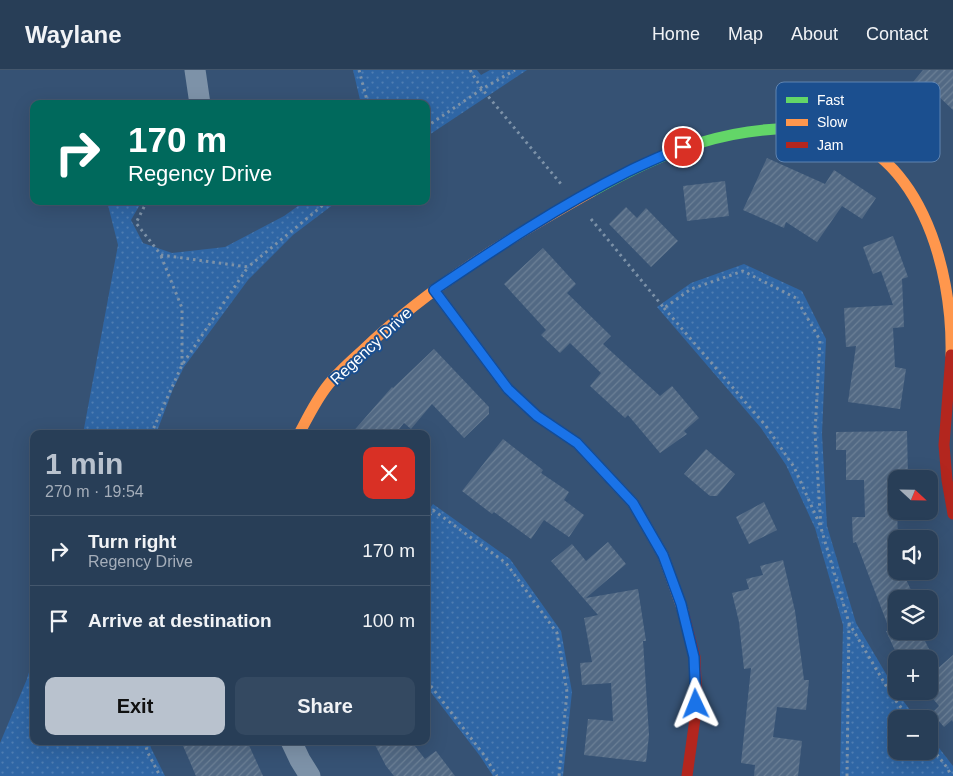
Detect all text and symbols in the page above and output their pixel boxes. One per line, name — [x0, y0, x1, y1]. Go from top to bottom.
text: Waylane — [25, 21, 121, 48]
text: Home — [652, 24, 700, 44]
text: Map — [728, 24, 763, 44]
text: About — [791, 24, 838, 44]
text: Contact — [866, 24, 928, 44]
legend — [776, 82, 940, 162]
text: Fast — [817, 92, 844, 108]
text: Slow — [817, 114, 848, 130]
icon: right — [45, 120, 110, 185]
text: 170 m — [128, 120, 227, 159]
pin — [662, 126, 704, 168]
icon: arrive — [669, 133, 697, 161]
text: Jam — [817, 137, 843, 153]
text: Regency Drive — [128, 161, 272, 186]
street label: Regency Drive — [327, 304, 415, 388]
text: 1 min — [45, 447, 123, 480]
button: close — [363, 447, 415, 499]
north arrow — [888, 470, 938, 520]
map controls — [888, 470, 938, 760]
text: 270 m · 19:54 — [45, 483, 144, 500]
button: sound — [888, 530, 938, 580]
text: Turn right — [88, 531, 176, 552]
icon: right — [45, 537, 73, 565]
text: 170 m — [362, 540, 415, 561]
text: Regency Drive — [88, 553, 193, 570]
button: layers — [888, 590, 938, 640]
icon: arrive — [45, 607, 73, 635]
text: Arrive at destination — [88, 610, 272, 631]
text: 100 m — [362, 610, 415, 631]
button: + — [888, 650, 938, 700]
button: Exit — [45, 677, 225, 735]
button: Share — [235, 677, 415, 735]
position arrow — [669, 677, 721, 729]
button: − — [888, 710, 938, 760]

